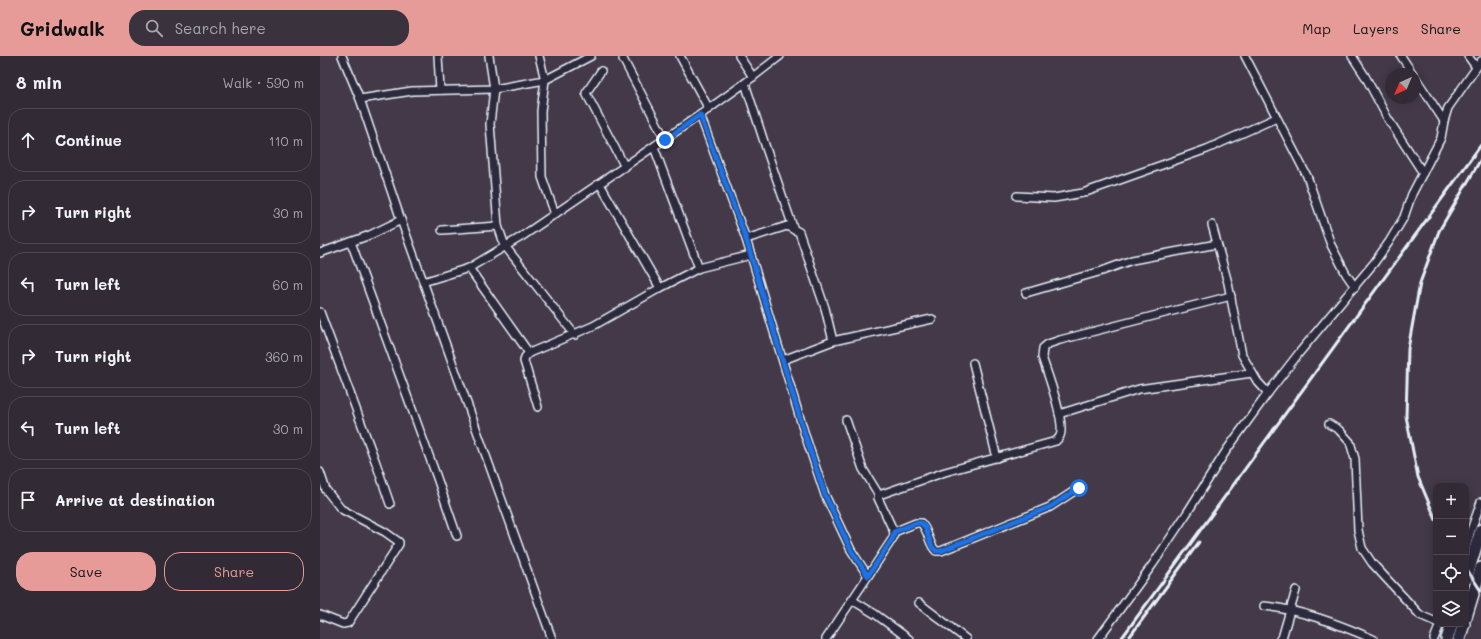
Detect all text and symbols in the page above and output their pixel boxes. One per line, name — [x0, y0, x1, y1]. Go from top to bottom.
search box — [129, 10, 409, 46]
text: Gridwalk — [20, 16, 105, 41]
icon: search — [143, 17, 165, 39]
text: Search here — [175, 18, 266, 38]
text: Map — [1302, 19, 1331, 38]
text: Layers — [1353, 19, 1399, 38]
text: Share — [1421, 19, 1461, 38]
north arrow — [1385, 68, 1421, 104]
text: 8 min — [16, 71, 62, 93]
text: Walk · 590 m — [223, 74, 304, 91]
icon: ahead — [17, 129, 39, 151]
text: Continue — [55, 130, 122, 150]
route end — [656, 131, 674, 149]
text: 110 m — [269, 132, 303, 149]
icon: right — [17, 201, 39, 223]
text: Turn right — [55, 202, 132, 222]
text: 30 m — [273, 204, 303, 221]
icon: left — [17, 273, 39, 295]
text: Turn left — [55, 274, 120, 294]
text: 60 m — [273, 276, 303, 293]
icon: right — [17, 345, 39, 367]
text: Turn right — [55, 346, 132, 366]
text: 360 m — [265, 348, 303, 365]
icon: left — [17, 417, 39, 439]
text: Turn left — [55, 418, 120, 438]
text: 30 m — [273, 420, 303, 437]
route start — [1070, 479, 1088, 497]
map controls — [1433, 483, 1469, 627]
button: + — [1433, 483, 1469, 519]
icon: arrive — [17, 489, 39, 511]
text: Arrive at destination — [55, 490, 215, 510]
button: − — [1433, 519, 1469, 555]
button: Save — [16, 552, 156, 591]
button: Share — [164, 552, 304, 591]
button: locate — [1433, 555, 1469, 591]
button: layers — [1433, 591, 1469, 627]

